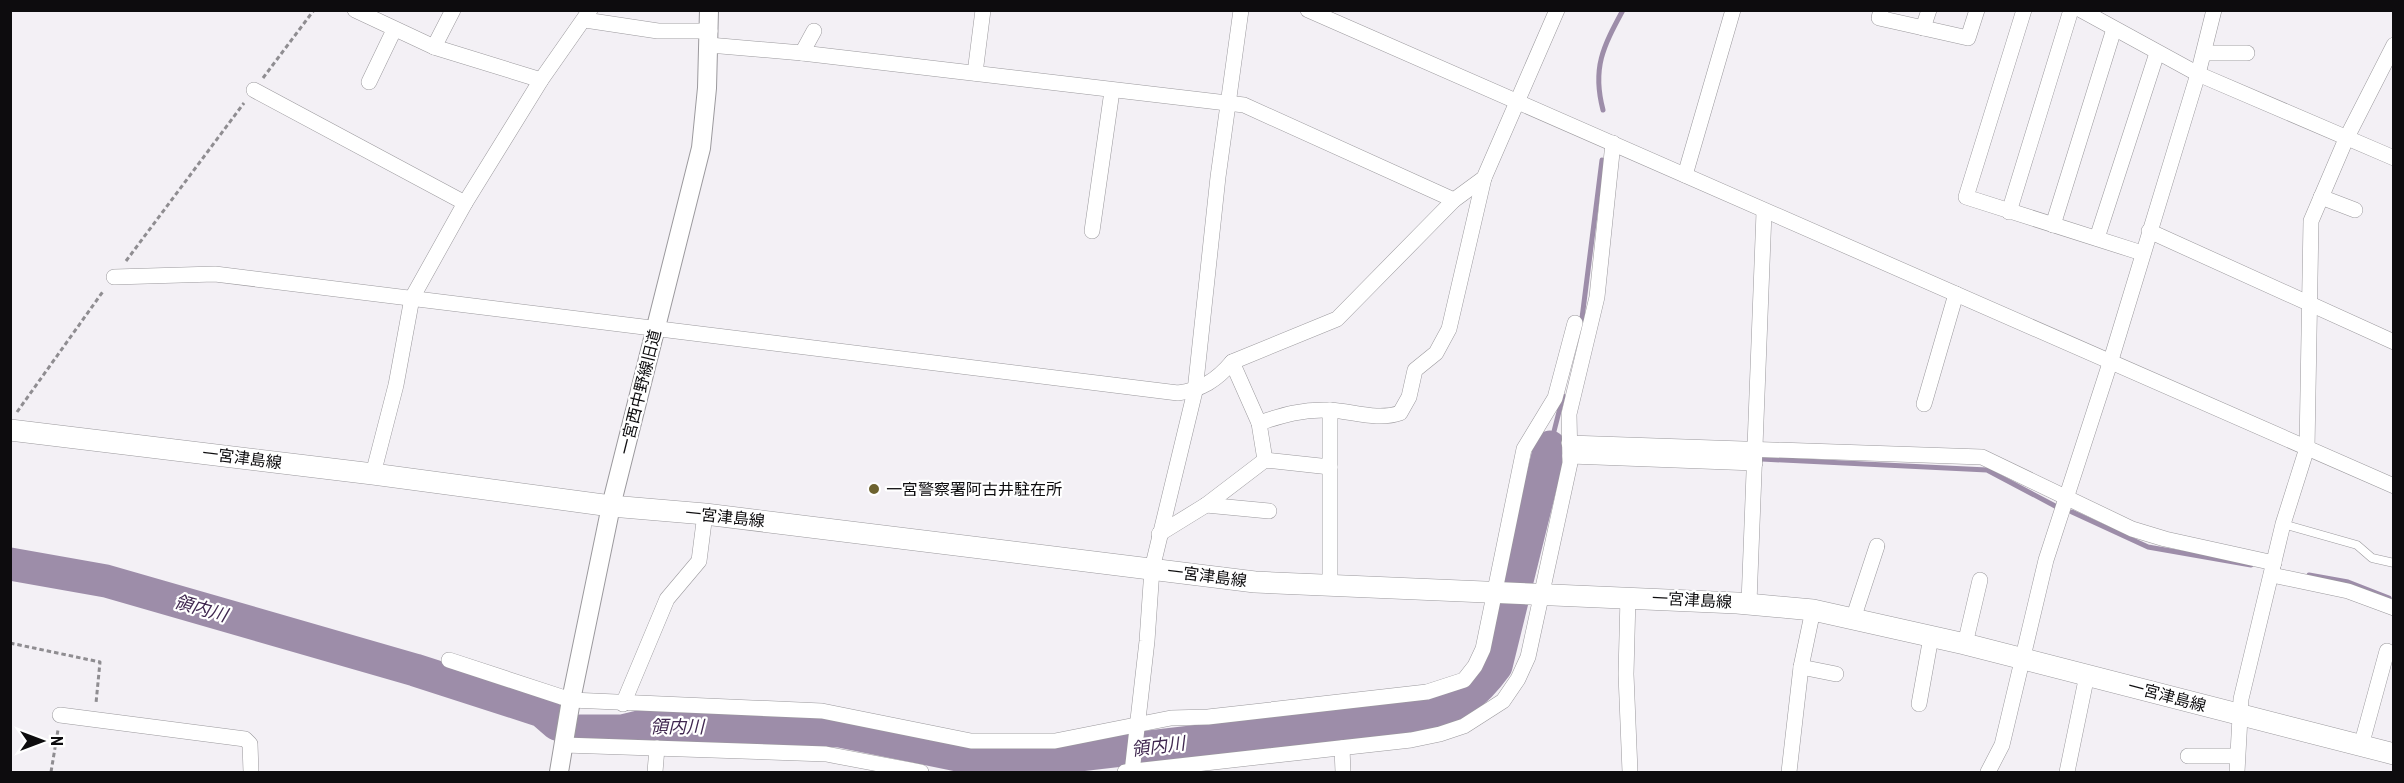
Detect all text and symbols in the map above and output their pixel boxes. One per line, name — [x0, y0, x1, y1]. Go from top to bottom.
street label: 一宮西中野線旧道 — [615, 328, 665, 456]
street label: 一宮津島線 — [201, 444, 283, 472]
place label: 一宮警察署阿古井駐在所 — [886, 480, 1062, 499]
marker: 一宮警察署阿古井駐在所 — [867, 482, 881, 496]
street label: 一宮津島線 — [684, 503, 766, 531]
street label: 一宮津島線 — [1166, 562, 1248, 590]
street label: 一宮津島線 — [1652, 588, 1732, 612]
water label: 領内川 — [172, 590, 232, 626]
street label: 一宮津島線 — [2126, 676, 2208, 716]
north arrow — [12, 711, 72, 771]
water label: 領内川 — [650, 716, 706, 737]
water label: 領内川 — [1130, 732, 1188, 760]
text: N — [47, 736, 66, 746]

